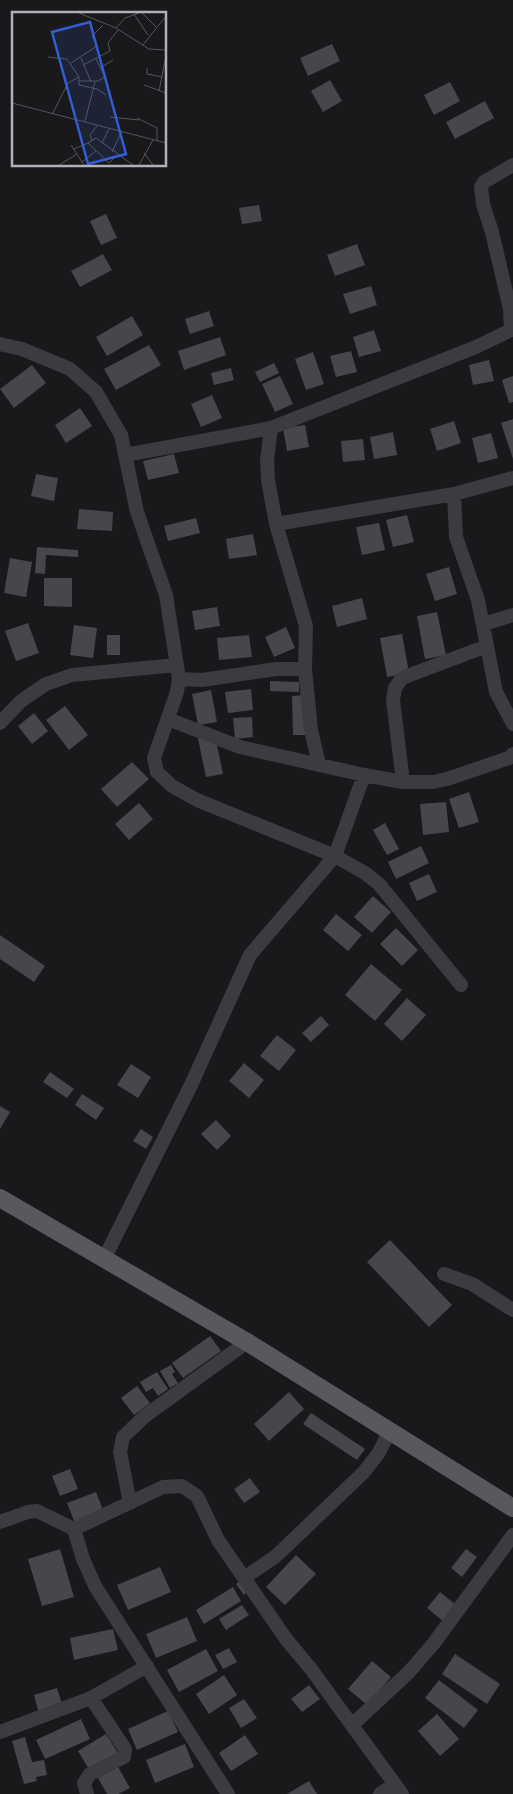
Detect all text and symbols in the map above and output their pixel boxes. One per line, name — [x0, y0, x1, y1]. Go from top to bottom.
inset map — [12, 12, 166, 166]

